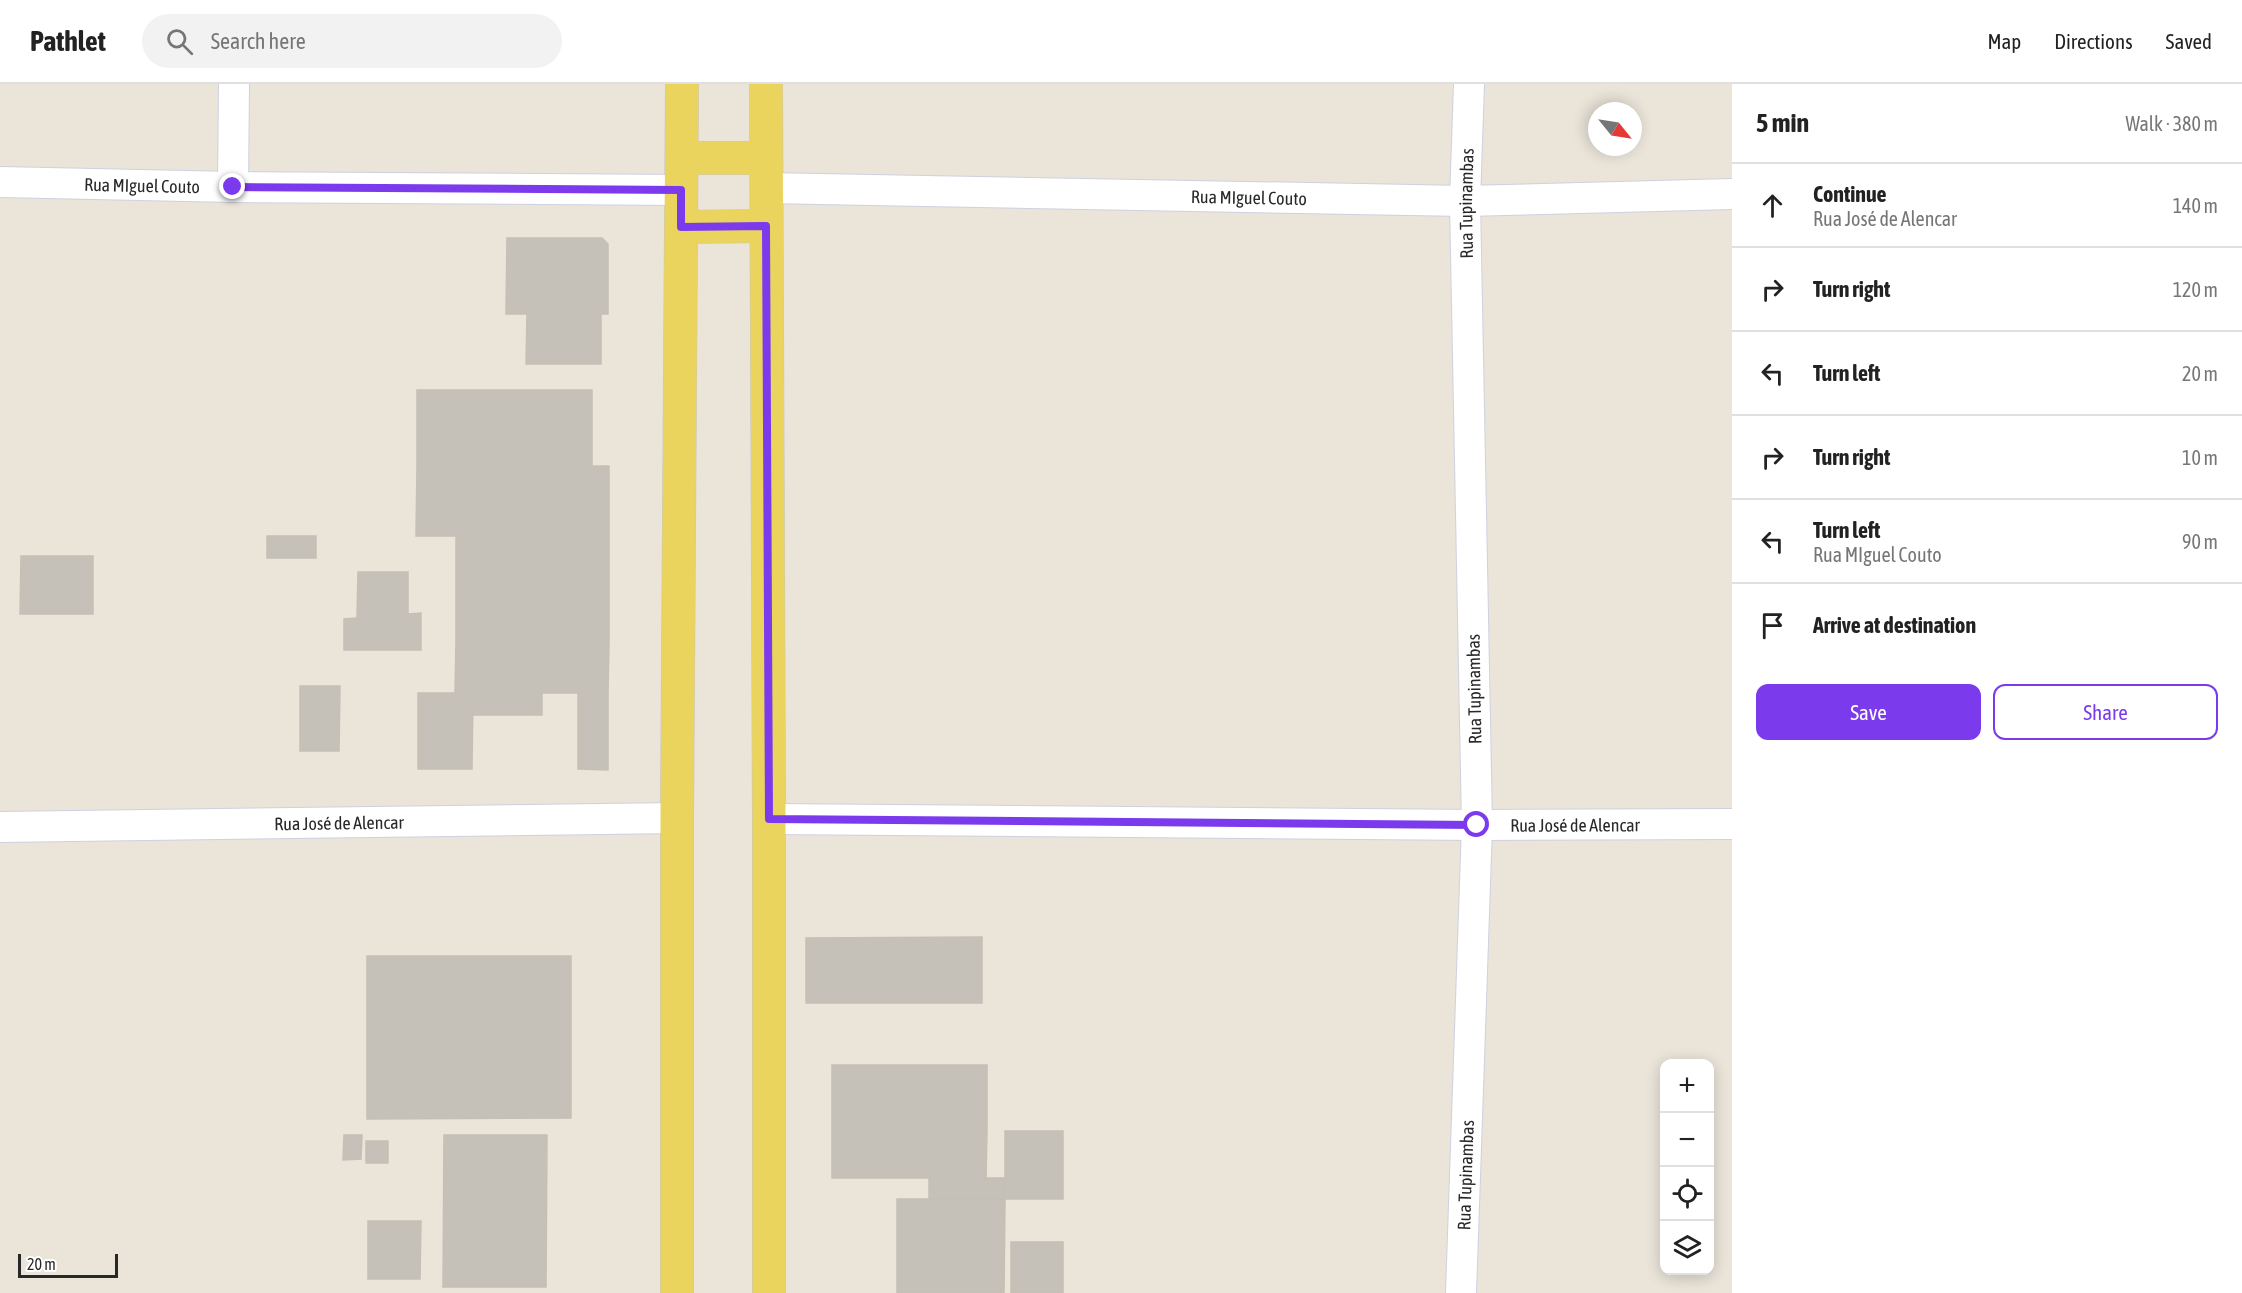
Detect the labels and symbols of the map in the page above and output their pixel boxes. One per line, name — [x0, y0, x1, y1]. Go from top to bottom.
north arrow — [1588, 102, 1642, 156]
street label: Rua Tupinambas — [1454, 148, 1477, 259]
street label: Rua MIguel Couto — [84, 173, 200, 197]
route end — [219, 173, 245, 199]
street label: Rua MIguel Couto — [1191, 185, 1307, 209]
street label: Rua Tupinambas — [1463, 634, 1485, 744]
street label: Rua José de Alencar — [274, 811, 405, 834]
route start — [1463, 811, 1489, 837]
street label: Rua José de Alencar — [1510, 814, 1641, 835]
street label: Rua Tupinambas — [1453, 1120, 1477, 1231]
scale bar — [18, 1251, 118, 1278]

